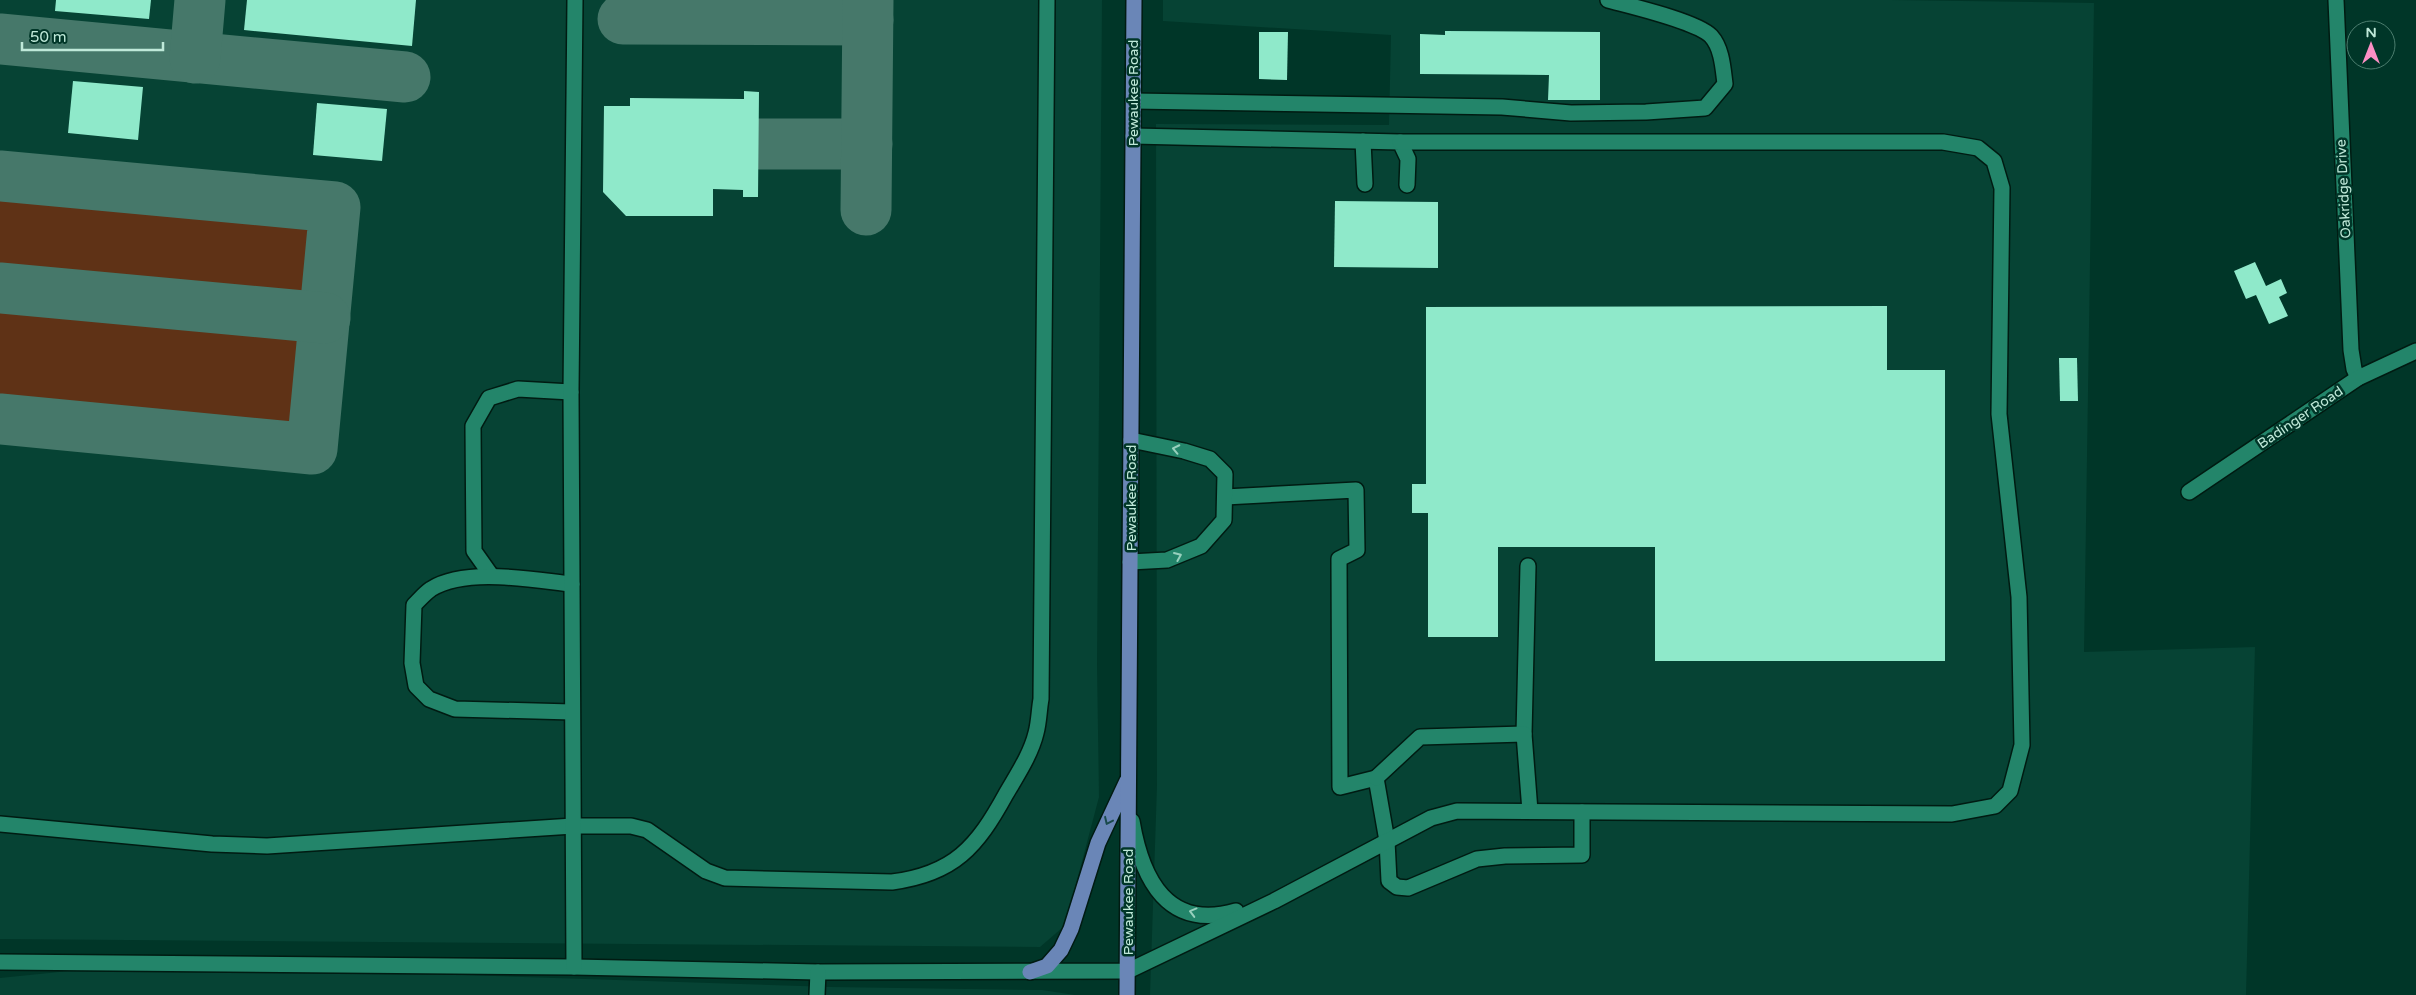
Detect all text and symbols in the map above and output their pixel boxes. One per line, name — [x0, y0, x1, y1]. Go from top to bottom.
scale bar — [22, 20, 164, 52]
north arrow — [2346, 20, 2396, 70]
text: N — [2365, 24, 2377, 41]
text: 50 m — [30, 28, 67, 46]
street label: Pewaukee Road — [1125, 40, 1142, 146]
street label: Oakridge Drive — [2332, 139, 2355, 239]
street label: Badinger Road — [2254, 383, 2346, 452]
street label: Pewaukee Road — [1123, 445, 1140, 551]
one-way arrow — [1172, 445, 1181, 455]
one-way arrow — [1173, 551, 1182, 562]
one-way arrow — [1104, 816, 1115, 825]
street label: Pewaukee Road — [1120, 849, 1137, 955]
one-way arrow — [1189, 908, 1197, 918]

